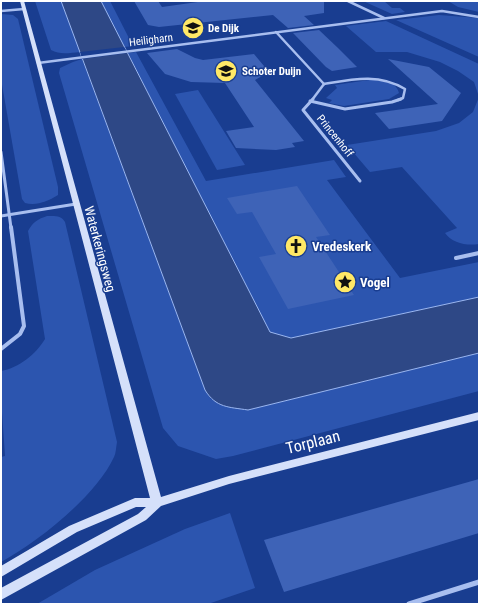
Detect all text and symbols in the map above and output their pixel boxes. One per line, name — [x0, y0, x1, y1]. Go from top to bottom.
school or university icon: De Dijk — [180, 15, 206, 41]
place label: De Dijk — [208, 22, 240, 35]
street label: Heiligharn — [128, 31, 174, 49]
school or university icon: Schoter Duijn — [213, 58, 239, 84]
place label: Schoter Duijn — [242, 65, 301, 78]
street label: Princenhoff — [314, 112, 356, 160]
street label: Waterkeringsweg — [81, 204, 119, 294]
church icon: Vredeskerk — [283, 233, 309, 259]
place label: Vredeskerk — [312, 239, 372, 254]
place icon: Vogel — [332, 269, 358, 295]
place label: Vogel — [360, 275, 390, 290]
street label: Torplaan — [284, 426, 342, 458]

